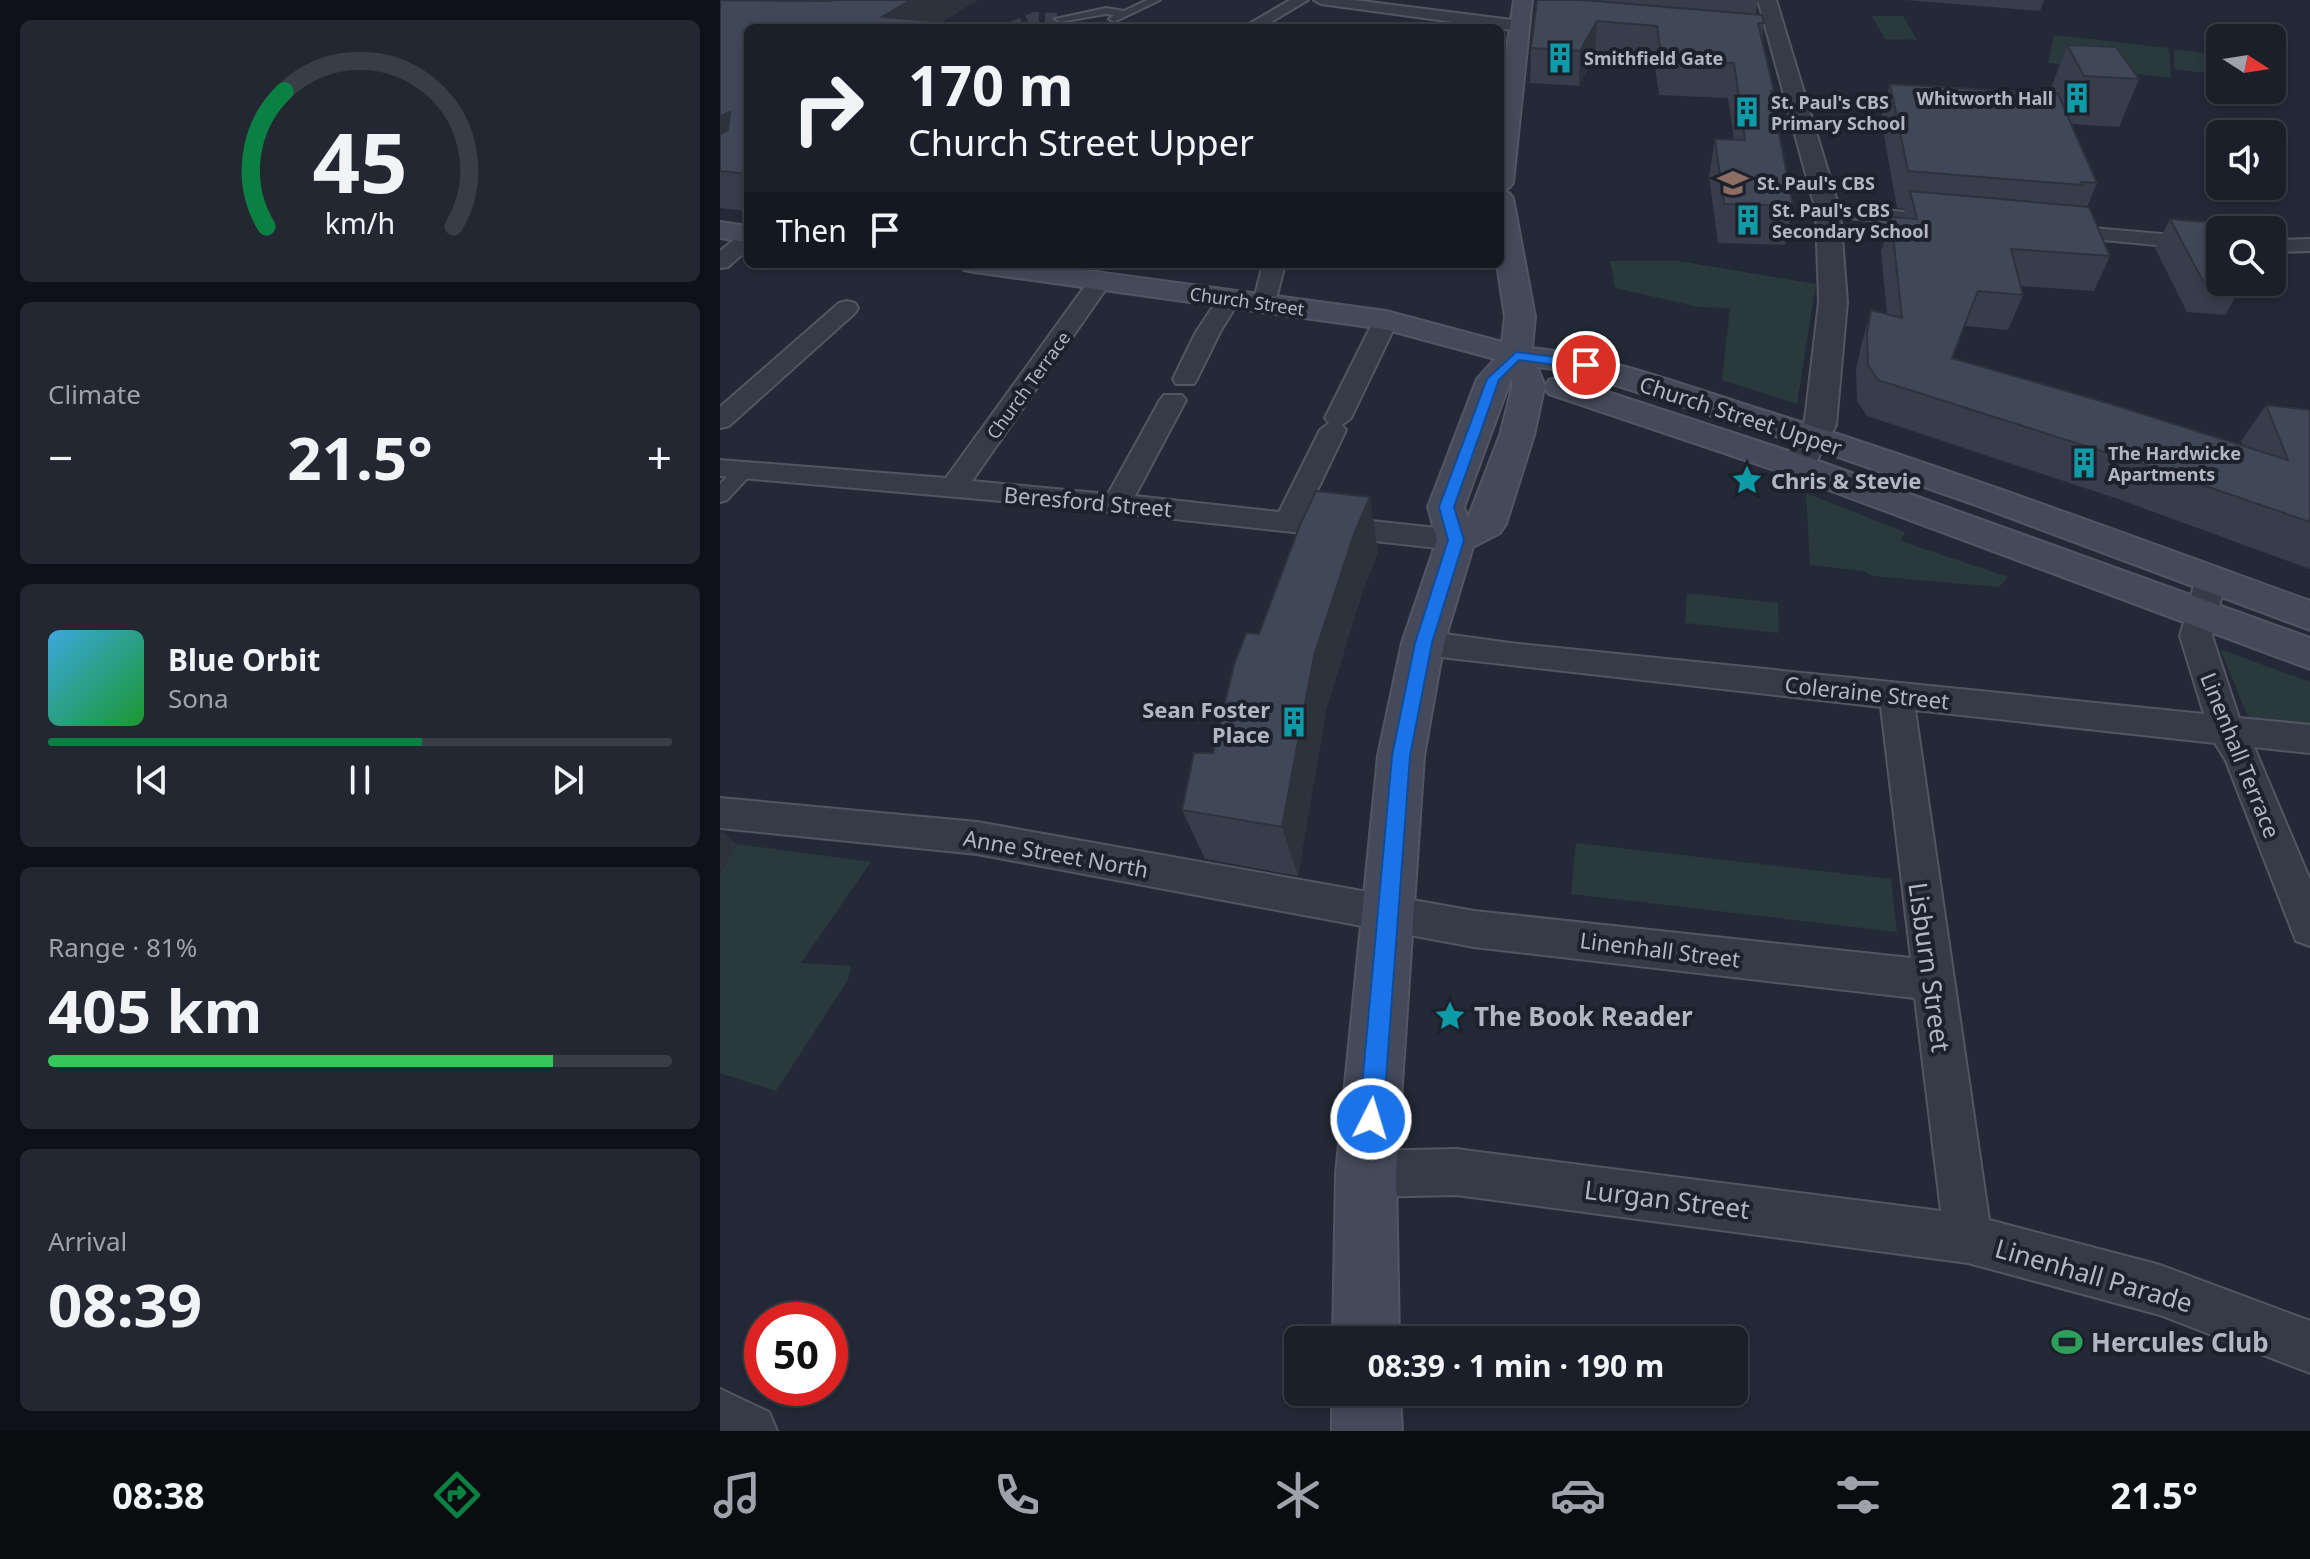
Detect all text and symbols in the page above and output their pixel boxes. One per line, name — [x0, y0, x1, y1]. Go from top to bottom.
north arrow — [2206, 24, 2286, 104]
map controls — [2206, 24, 2286, 296]
building icon: Smithfield Gate — [1543, 41, 1577, 75]
text: 170 m — [908, 46, 1073, 122]
place label: Smithfield Gate — [1584, 46, 1723, 70]
icon: right — [776, 56, 880, 160]
building icon: Whitworth Hall — [2060, 81, 2094, 115]
place label: Whitworth Hall — [1917, 86, 2053, 110]
place label: St. Paul's CBS Primary School — [1771, 90, 1906, 135]
building icon: St. Paul's CBS Primary School — [1730, 95, 1764, 129]
text: 45 — [312, 104, 408, 217]
text: Church Street Upper — [908, 118, 1254, 167]
button: sound — [2206, 120, 2286, 200]
school or university icon: St. Paul's CBS — [1716, 166, 1750, 200]
place label: St. Paul's CBS — [1757, 171, 1875, 195]
place label: St. Paul's CBS Secondary School — [1772, 198, 1929, 243]
text: km/h — [325, 203, 395, 242]
building icon: St. Paul's CBS Secondary School — [1731, 203, 1765, 237]
icon: arrive — [863, 208, 907, 252]
text: Then — [776, 210, 847, 251]
button: search — [2206, 216, 2286, 296]
street label: Church Street — [1188, 281, 1306, 321]
street label: Church Terrace — [981, 326, 1075, 444]
pin — [1552, 331, 1620, 399]
icon: arrive — [1564, 343, 1608, 387]
street label: Church Street Upper — [1636, 368, 1846, 462]
text: Climate — [48, 376, 141, 412]
text: 21.5° — [287, 416, 433, 498]
text: − — [48, 427, 73, 487]
text: + — [647, 427, 672, 487]
place label: The Hardwicke Apartments — [2108, 441, 2241, 486]
building icon: The Hardwicke Apartments — [2067, 446, 2101, 480]
place icon: Chris & Stevie — [1730, 463, 1764, 497]
place label: Chris & Stevie — [1771, 465, 1921, 495]
street label: Beresford Street — [1003, 479, 1173, 523]
text: Blue Orbit — [168, 639, 320, 680]
street label: Coleraine Street — [1783, 668, 1951, 716]
street label: Linenhall Terrace — [2194, 668, 2288, 842]
text: Sona — [168, 680, 229, 716]
place label: Sean Foster Place — [1142, 694, 1270, 749]
building icon: Sean Foster Place — [1277, 705, 1311, 739]
icon: previous — [130, 758, 174, 802]
icon: pause — [338, 758, 382, 802]
icon: next — [546, 758, 590, 802]
street label: Anne Street North — [961, 822, 1151, 884]
street label: Lisburn Street — [1900, 880, 1960, 1054]
street label: Linenhall Street — [1578, 924, 1742, 974]
text: Range · 81% — [48, 929, 197, 965]
text: 405 km — [48, 969, 262, 1051]
place label: The Book Reader — [1474, 998, 1693, 1034]
place icon: The Book Reader — [1433, 999, 1467, 1033]
position arrow — [1329, 1077, 1413, 1161]
street label: Lurgan Street — [1582, 1171, 1752, 1227]
text: Arrival — [48, 1223, 127, 1259]
street label: Linenhall Parade — [1991, 1230, 2197, 1320]
text: 08:39 — [48, 1263, 202, 1345]
speed limit sign: 50 — [744, 1302, 848, 1406]
place label: Hercules Club — [2091, 1324, 2269, 1360]
sports icon: Hercules Club — [2050, 1325, 2084, 1359]
text: 08:39 · 1 min · 190 m — [1368, 1345, 1664, 1386]
icon: directions — [429, 1467, 485, 1523]
icon: music — [709, 1467, 765, 1523]
icon: phone — [989, 1467, 1045, 1523]
icon: climate — [1270, 1467, 1326, 1523]
icon: car — [1550, 1467, 1606, 1523]
icon: filters — [1830, 1467, 1886, 1523]
text: 08:38 — [112, 1471, 205, 1520]
text: 21.5° — [2111, 1471, 2198, 1520]

